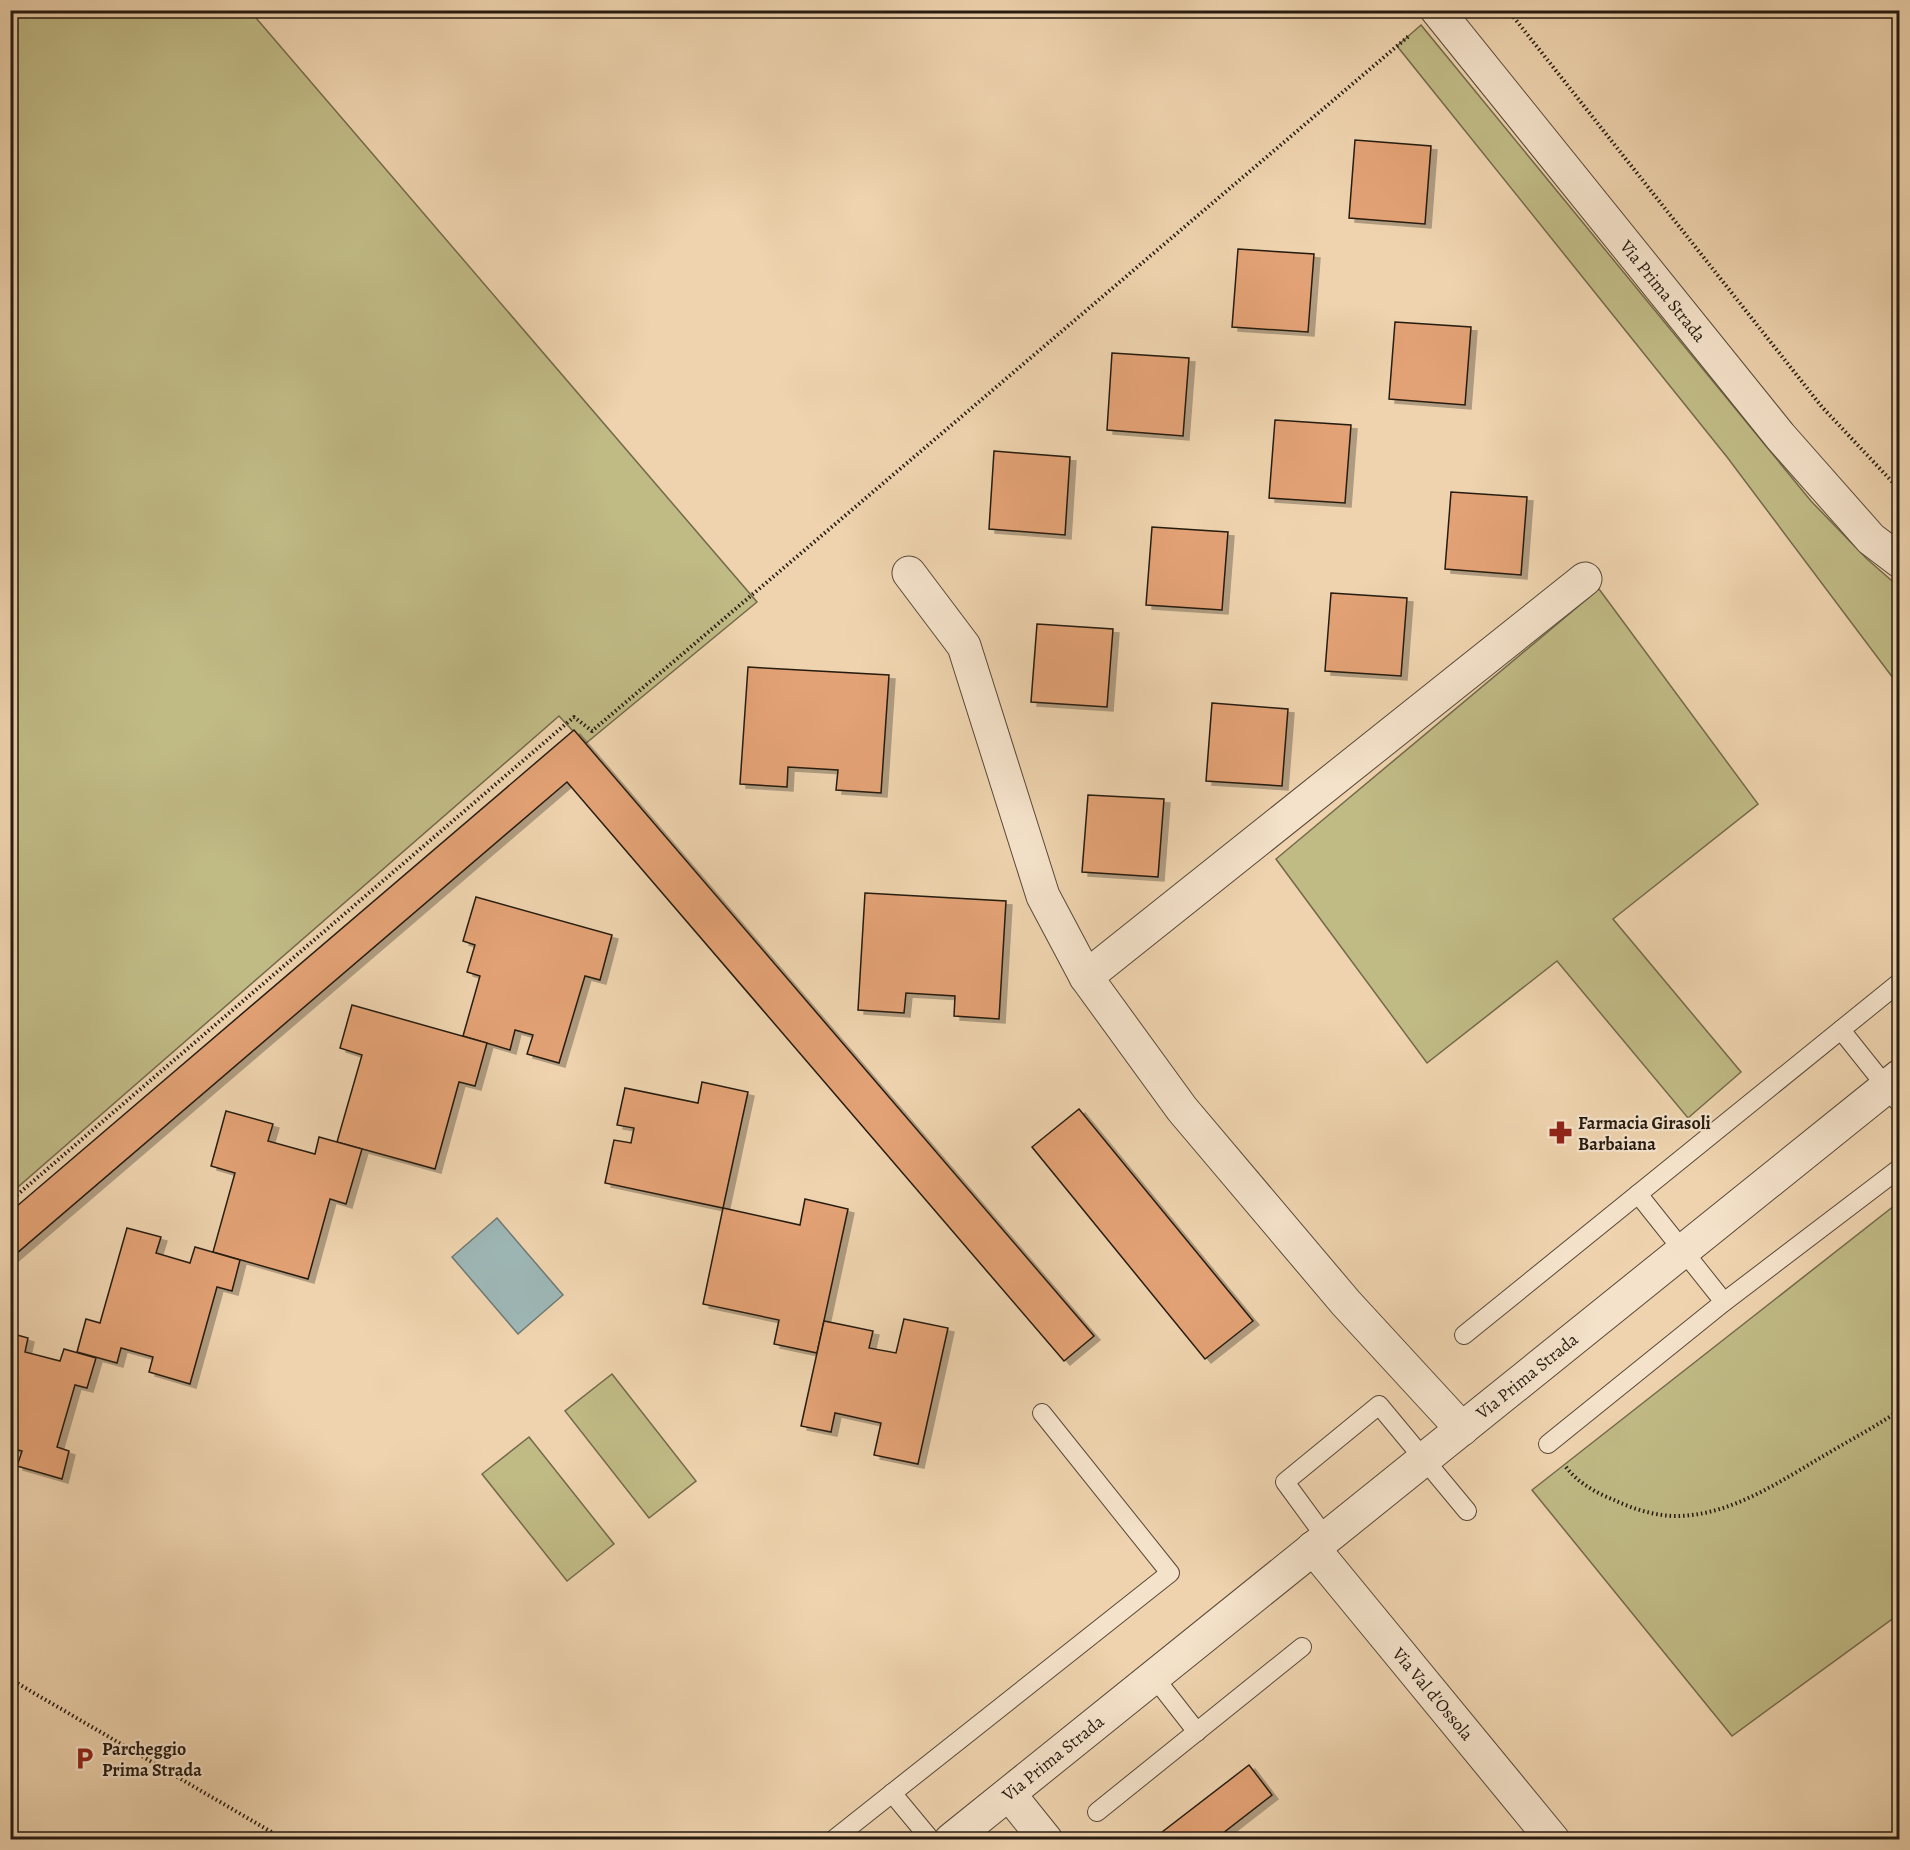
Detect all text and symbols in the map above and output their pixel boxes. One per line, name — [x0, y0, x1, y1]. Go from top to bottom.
street label: Via Prima Strada — [1614, 234, 1712, 347]
place label: Farmacia Girasoli Barbaiana — [1578, 1111, 1711, 1156]
pharmacy icon: Farmacia Girasoli Barbaiana — [1547, 1120, 1573, 1146]
street label: Via Prima Strada — [1470, 1327, 1583, 1425]
street label: Via Val d'Ossola — [1386, 1642, 1479, 1746]
street label: Via Prima Strada — [996, 1709, 1109, 1807]
place label: Parcheggio Prima Strada — [102, 1737, 202, 1782]
parking icon: Parcheggio Prima Strada — [71, 1746, 97, 1772]

